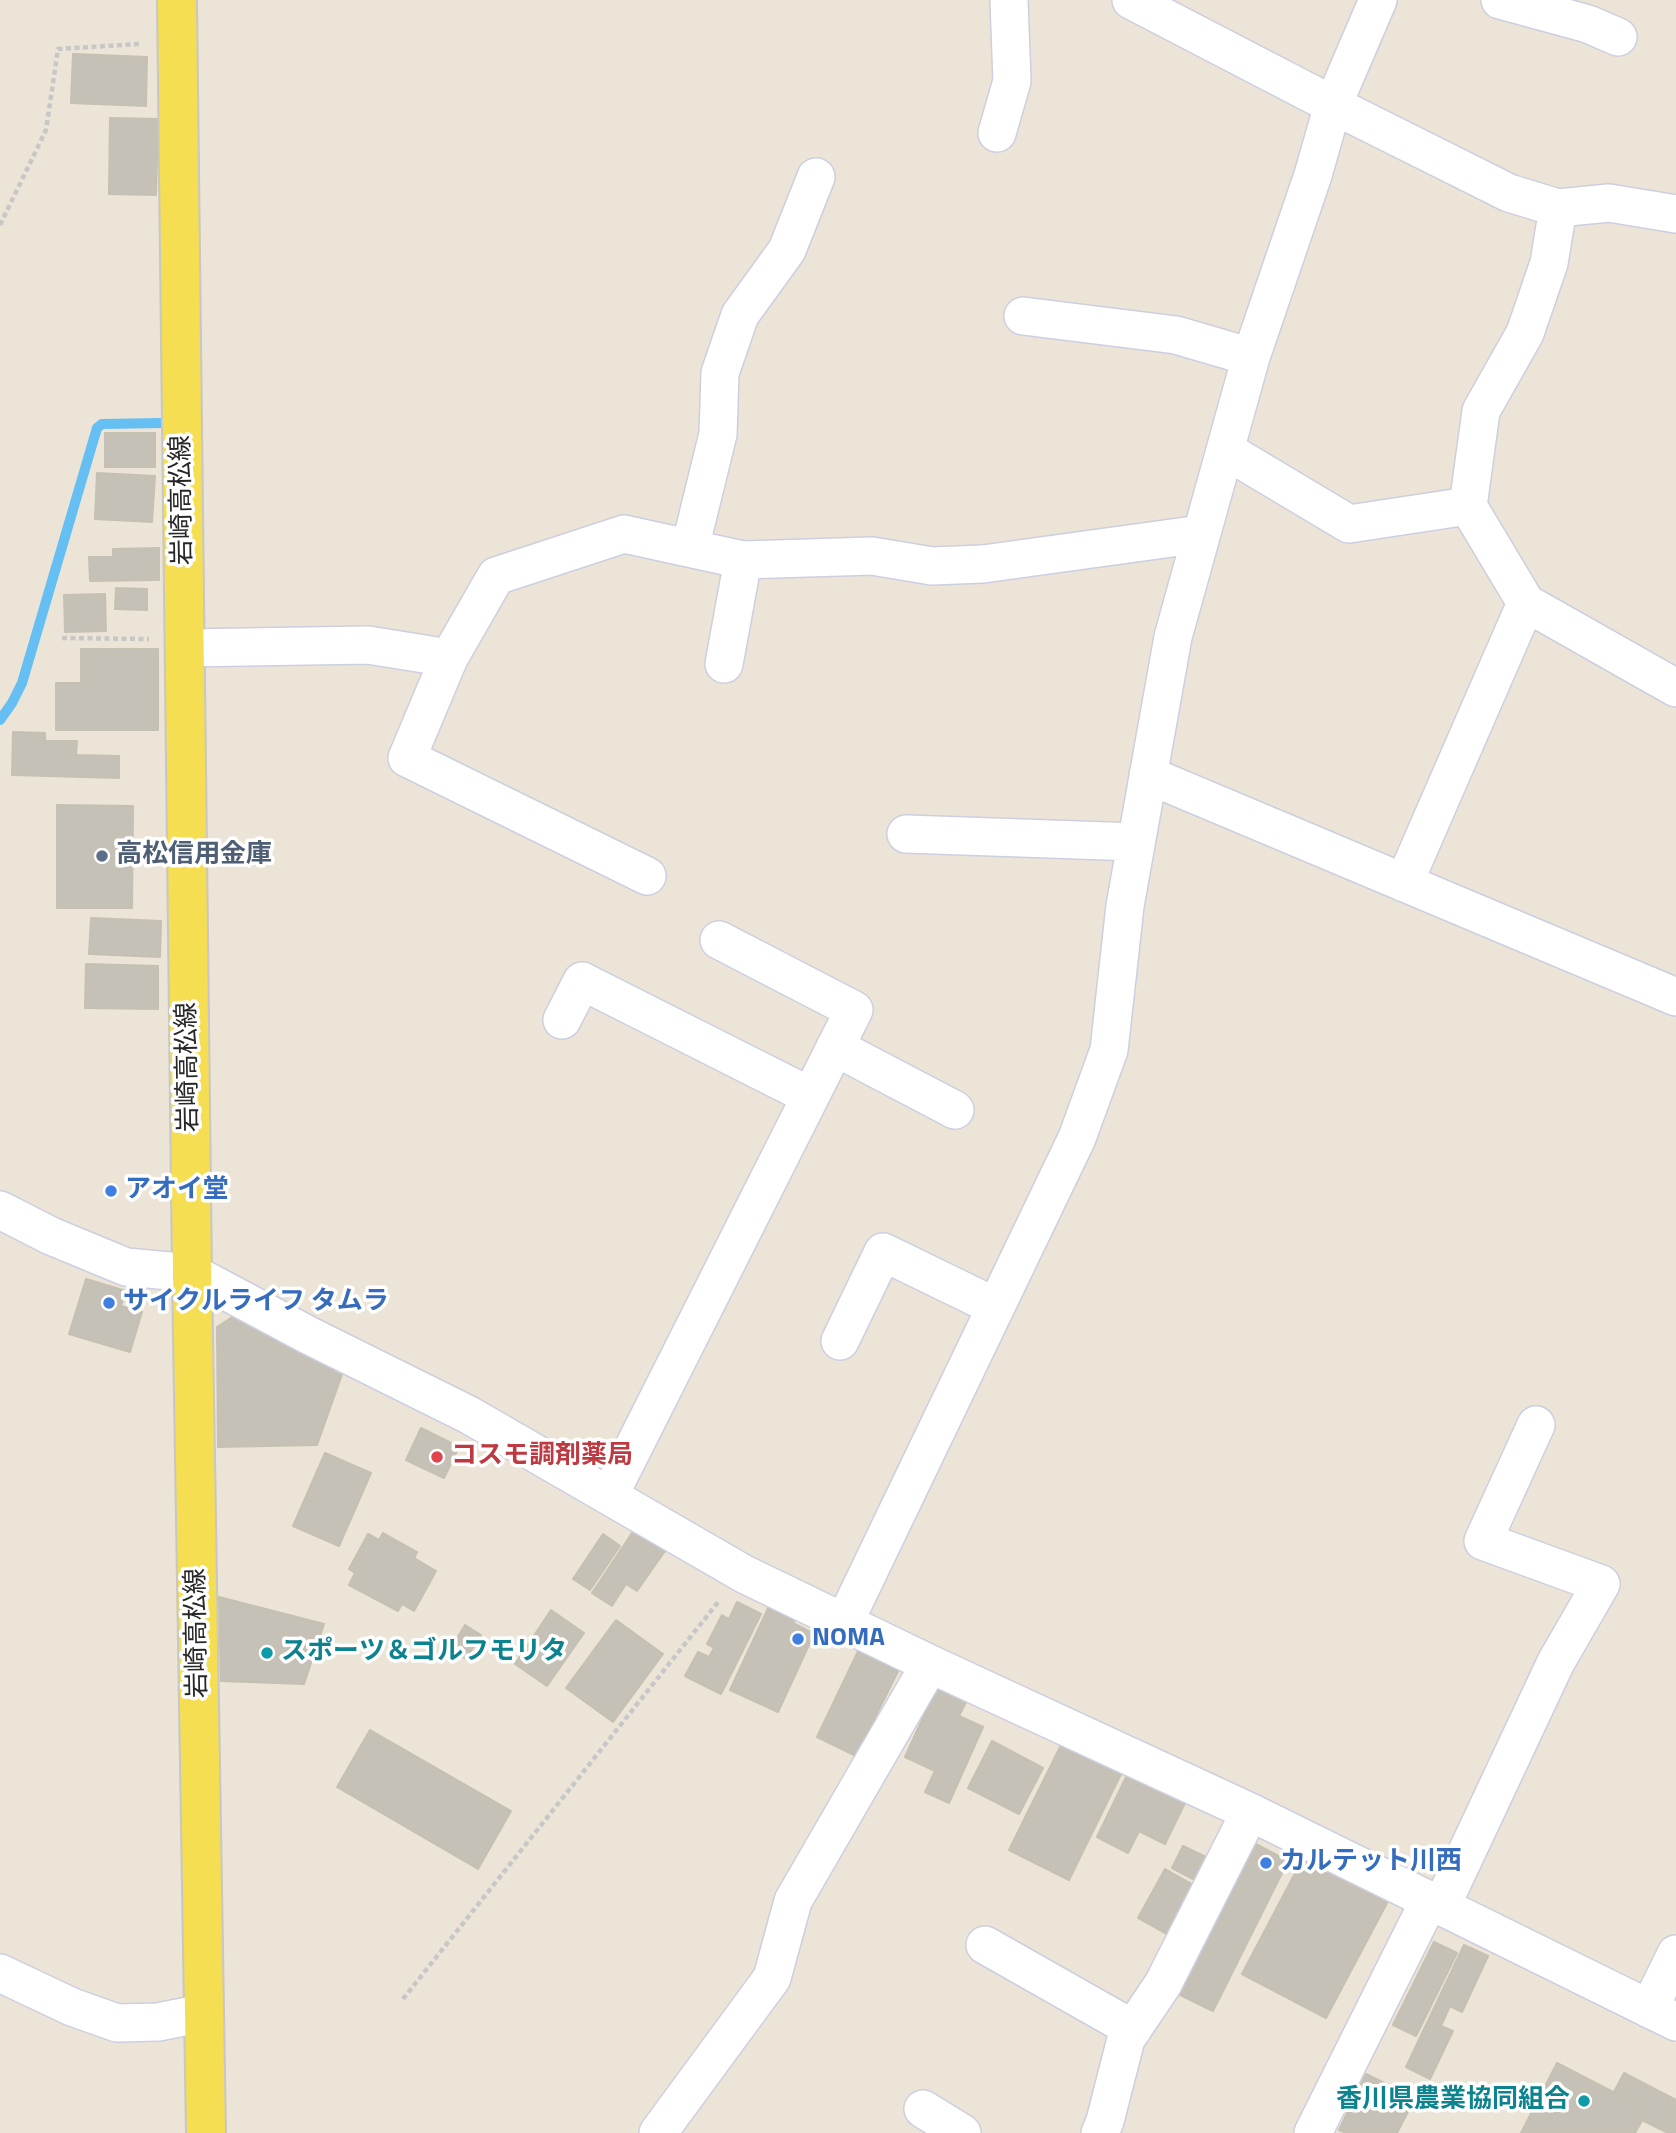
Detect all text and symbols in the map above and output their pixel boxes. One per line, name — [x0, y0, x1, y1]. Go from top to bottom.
street label: 岩崎高松線 — [166, 435, 200, 565]
place label: 高松信用金庫 — [116, 840, 272, 872]
marker: 高松信用金庫 — [94, 848, 110, 864]
street label: 岩崎高松線 — [172, 1002, 206, 1132]
place label: アオイ堂 — [125, 1175, 229, 1207]
marker: アオイ堂 — [103, 1183, 119, 1199]
place label: サイクルライフ タムラ — [123, 1287, 389, 1319]
marker: サイクルライフ タムラ — [101, 1295, 117, 1311]
place label: コスモ調剤薬局 — [451, 1441, 633, 1473]
marker: コスモ調剤薬局 — [429, 1449, 445, 1465]
street label: 岩崎高松線 — [181, 1568, 215, 1698]
place label: NOMA — [812, 1623, 885, 1655]
marker: NOMA — [790, 1631, 806, 1647]
place label: スポーツ＆ゴルフモリタ — [281, 1637, 567, 1669]
marker: スポーツ＆ゴルフモリタ — [259, 1645, 275, 1661]
place label: カルテット川西 — [1280, 1847, 1462, 1879]
marker: カルテット川西 — [1258, 1855, 1274, 1871]
place label: 香川県農業協同組合 — [1336, 2085, 1570, 2117]
marker: 香川県農業協同組合 — [1576, 2093, 1592, 2109]

